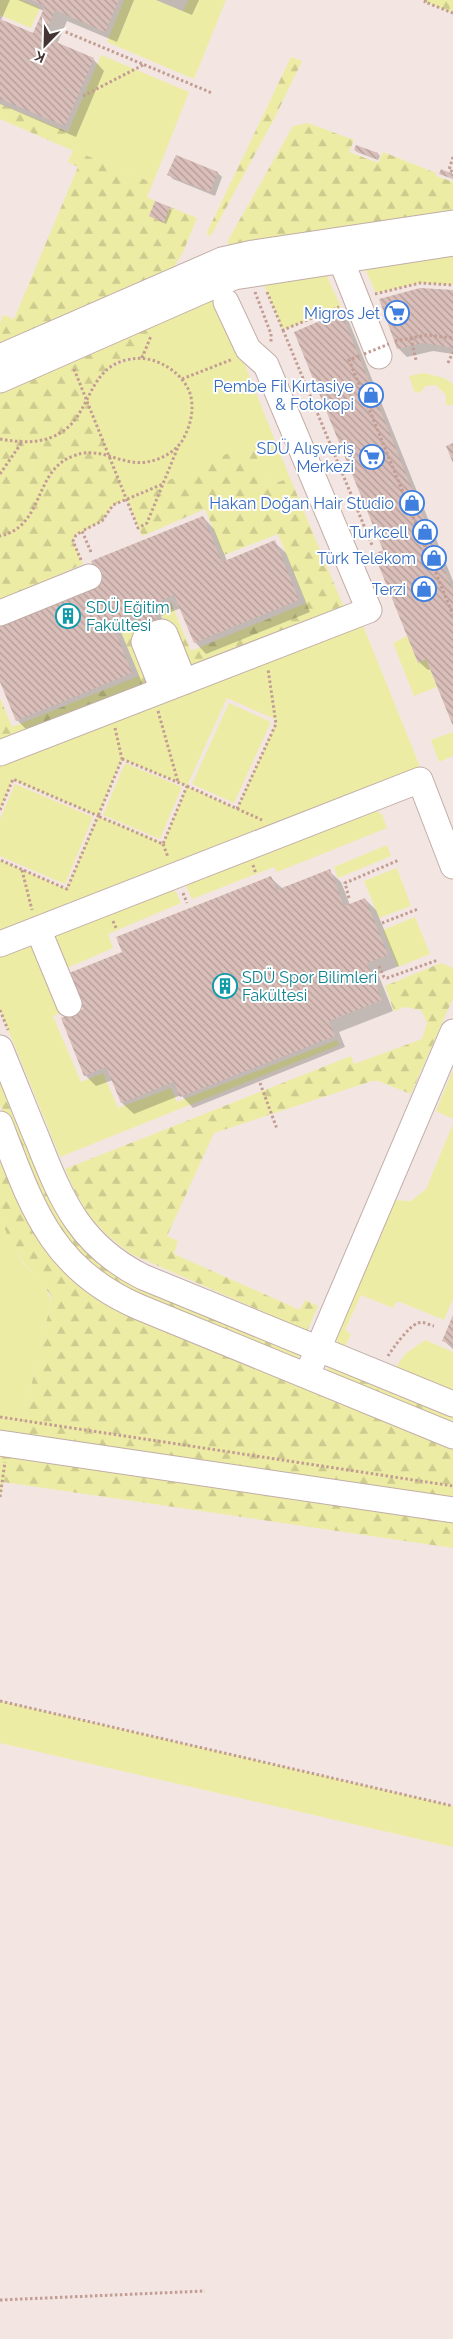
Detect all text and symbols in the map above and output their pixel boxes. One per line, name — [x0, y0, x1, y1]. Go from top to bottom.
north arrow — [20, 20, 70, 70]
text: K — [32, 48, 47, 66]
supermarket icon: Migros Jet — [384, 300, 410, 326]
place label: Migros Jet — [304, 304, 381, 323]
place label: Pembe Fil Kırtasiye & Fotokopi — [213, 377, 354, 414]
shop icon: Pembe Fil Kırtasiye & Fotokopi — [358, 382, 384, 408]
place label: SDÜ Alışveriş Merkezi — [257, 438, 354, 476]
supermarket icon: SDÜ Alışveriş Merkezi — [359, 444, 385, 470]
shop icon: Hakan Doğan Hair Studio — [399, 490, 425, 516]
place label: Hakan Doğan Hair Studio — [209, 494, 394, 513]
shop icon: Turkcell — [412, 519, 438, 545]
place label: Turkcell — [350, 523, 409, 542]
shop icon: Türk Telekom — [421, 545, 447, 571]
place label: Türk Telekom — [317, 549, 416, 568]
shop icon: Terzi — [411, 576, 437, 602]
place label: Terzi — [372, 580, 406, 599]
place label: SDÜ Eğitim Fakültesi — [86, 597, 170, 635]
building icon: SDÜ Eğitim Fakültesi — [55, 603, 81, 629]
place label: SDÜ Spor Bilimleri Fakültesi — [242, 967, 377, 1005]
building icon: SDÜ Spor Bilimleri Fakültesi — [212, 973, 238, 999]

